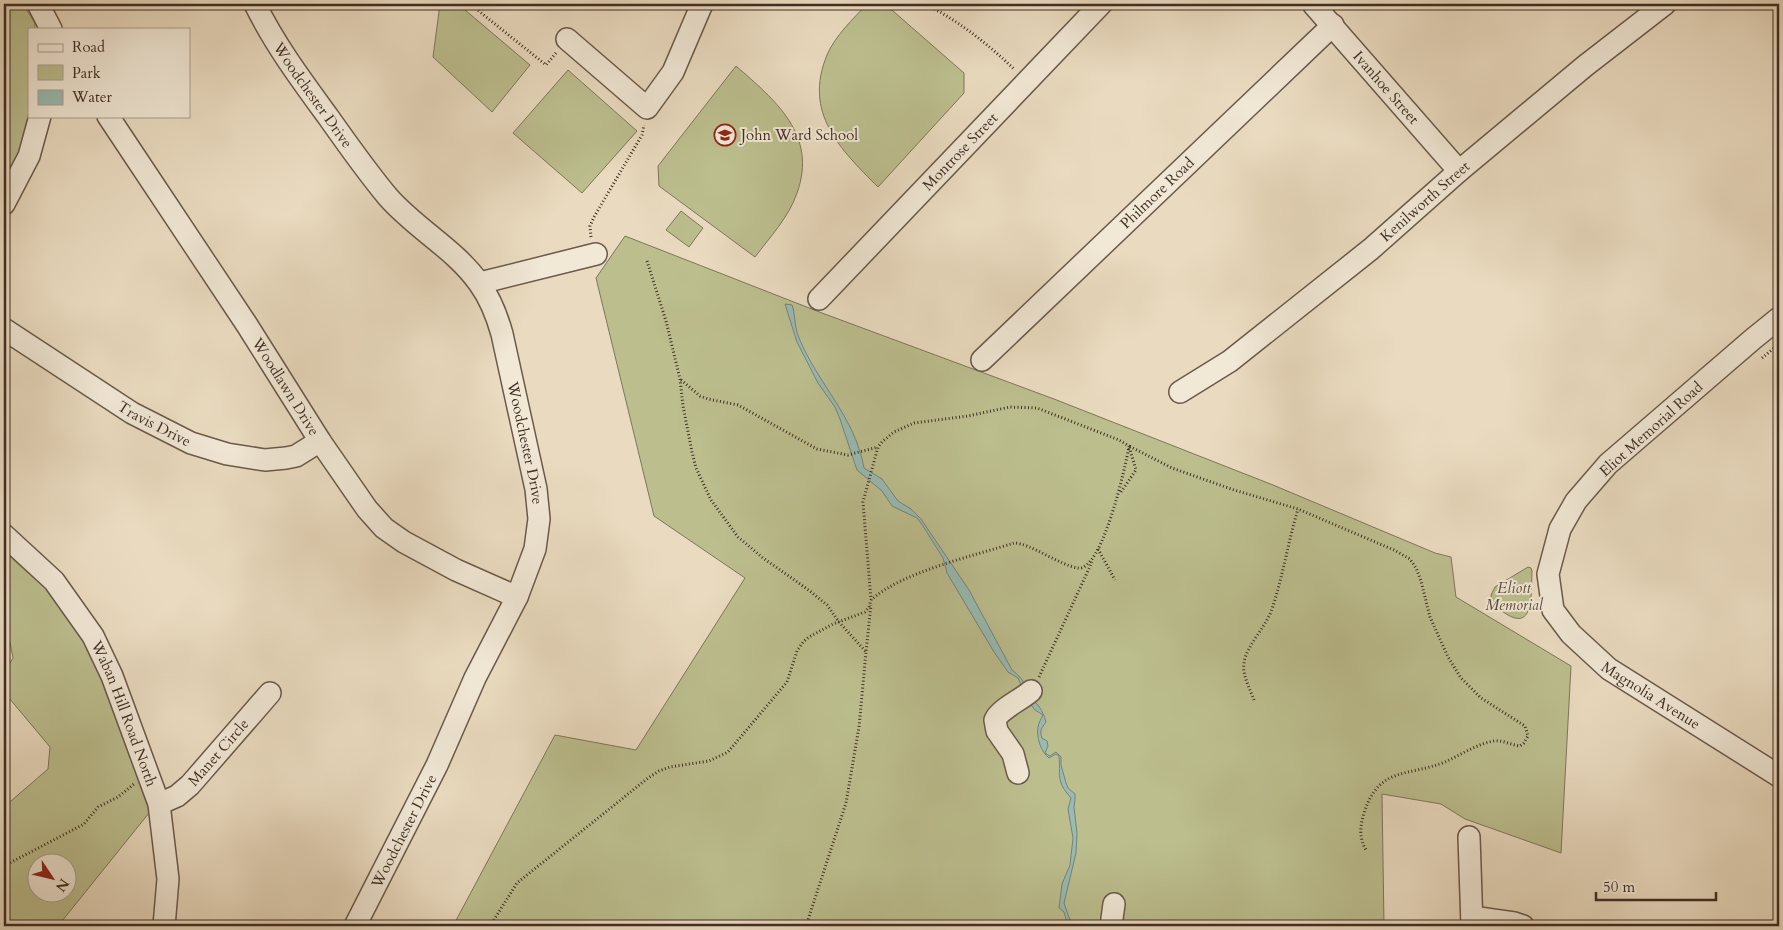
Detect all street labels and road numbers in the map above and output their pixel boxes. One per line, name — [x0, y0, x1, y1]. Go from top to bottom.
street label: Woodchester Drive — [268, 37, 357, 152]
street label: Ivanhoe Street — [1349, 47, 1424, 129]
street label: Montrose Street — [918, 108, 1002, 195]
street label: Philmore Road — [1116, 153, 1198, 233]
street label: Kenilworth Street — [1376, 156, 1474, 246]
street label: Woodlawn Drive — [247, 333, 324, 440]
street label: Eliot Memorial Road — [1595, 377, 1707, 481]
street label: Woodchester Drive — [503, 379, 548, 506]
street label: Travis Drive — [114, 396, 195, 451]
street label: Waban Hill Road North — [86, 636, 162, 790]
street label: Magnolia Avenue — [1598, 657, 1704, 734]
street label: Manet Circle — [183, 714, 253, 790]
street label: Woodchester Drive — [366, 771, 441, 892]

